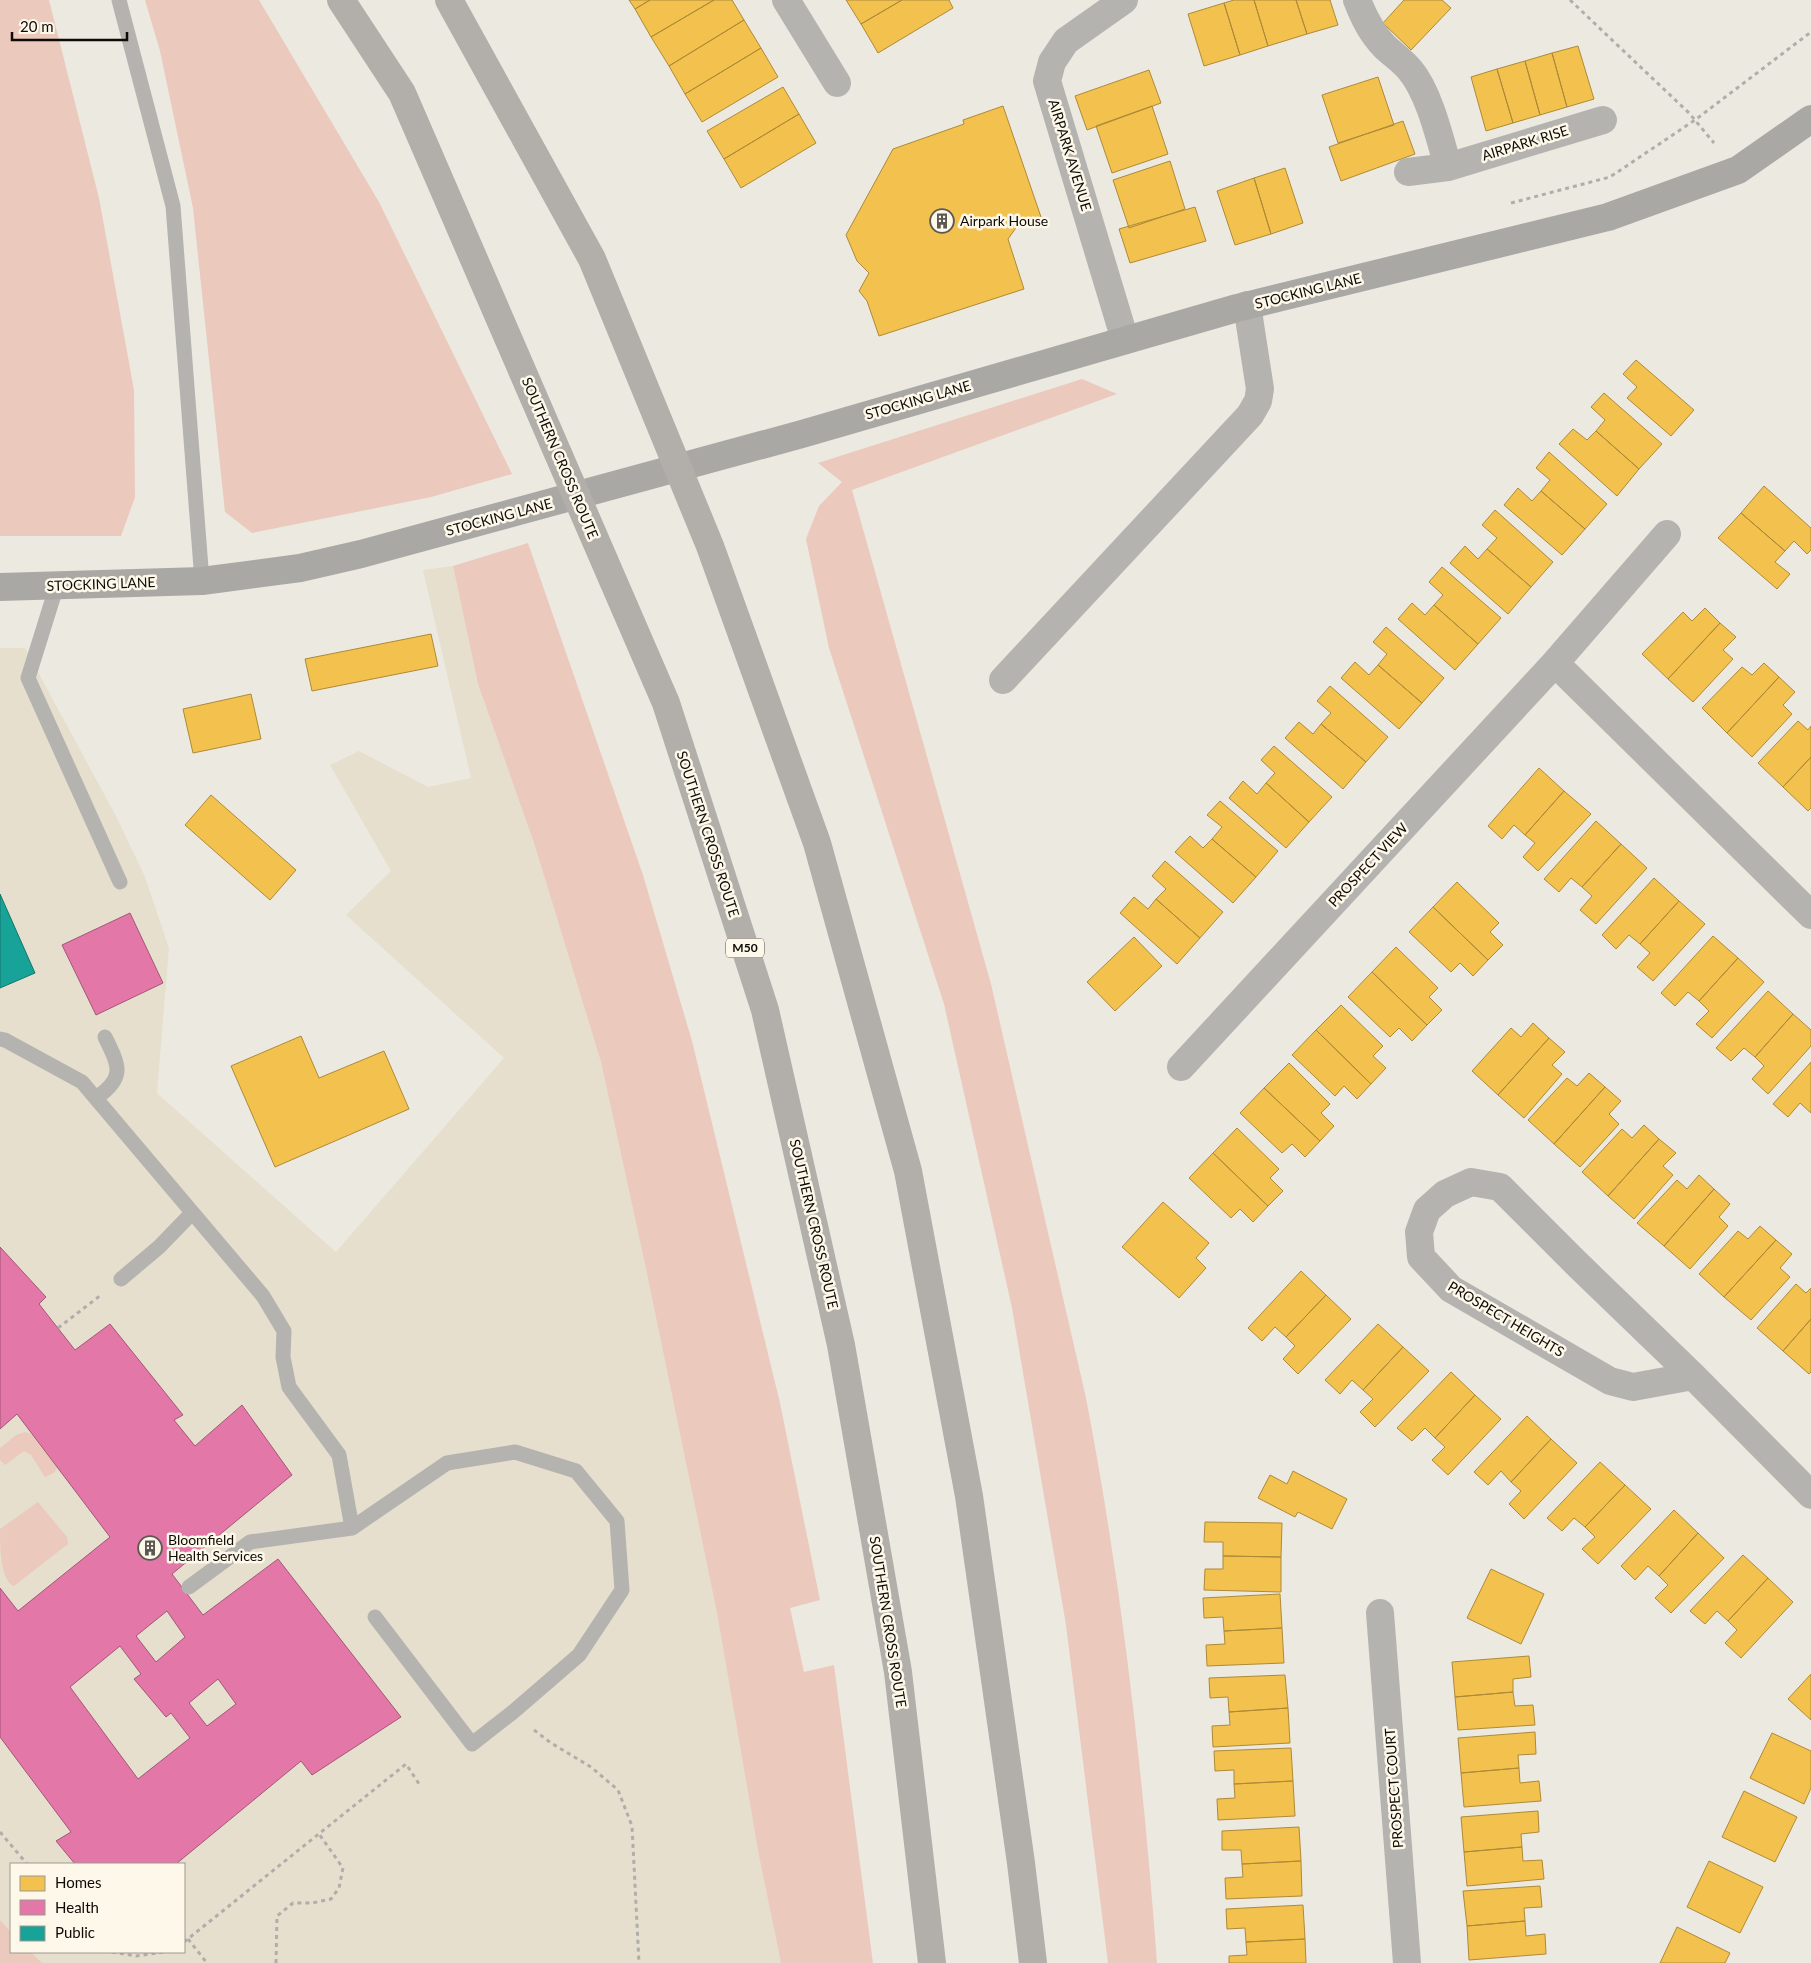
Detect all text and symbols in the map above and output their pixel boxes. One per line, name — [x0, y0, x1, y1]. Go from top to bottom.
scale bar — [12, 10, 128, 42]
text: 20 m — [20, 17, 54, 35]
street label: AIRPARK AVENUE — [1045, 97, 1096, 213]
street label: AIRPARK RISE — [1480, 121, 1570, 164]
building icon: Airpark House — [929, 208, 955, 234]
place label: Airpark House — [960, 212, 1048, 229]
street label: STOCKING LANE — [1253, 269, 1363, 312]
street label: SOUTHERN CROSS ROUTE — [519, 375, 602, 541]
street label: STOCKING LANE — [863, 376, 973, 423]
street label: STOCKING LANE — [444, 494, 554, 539]
street label: STOCKING LANE — [46, 573, 156, 594]
street label: SOUTHERN CROSS ROUTE — [674, 749, 743, 919]
street label: PROSPECT VIEW — [1324, 819, 1411, 910]
road number: M50 — [726, 938, 764, 958]
street label: SOUTHERN CROSS ROUTE — [787, 1137, 842, 1310]
street label: PROSPECT HEIGHTS — [1445, 1277, 1567, 1360]
place label: Bloomfield Health Services — [168, 1531, 263, 1564]
building icon: Bloomfield Health Services — [137, 1535, 163, 1561]
street label: SOUTHERN CROSS ROUTE — [867, 1535, 910, 1709]
street label: PROSPECT COURT — [1381, 1727, 1406, 1849]
legend — [10, 1863, 185, 1953]
text: Homes — [55, 1873, 101, 1891]
text: Health — [55, 1898, 99, 1916]
text: Public — [55, 1923, 95, 1941]

